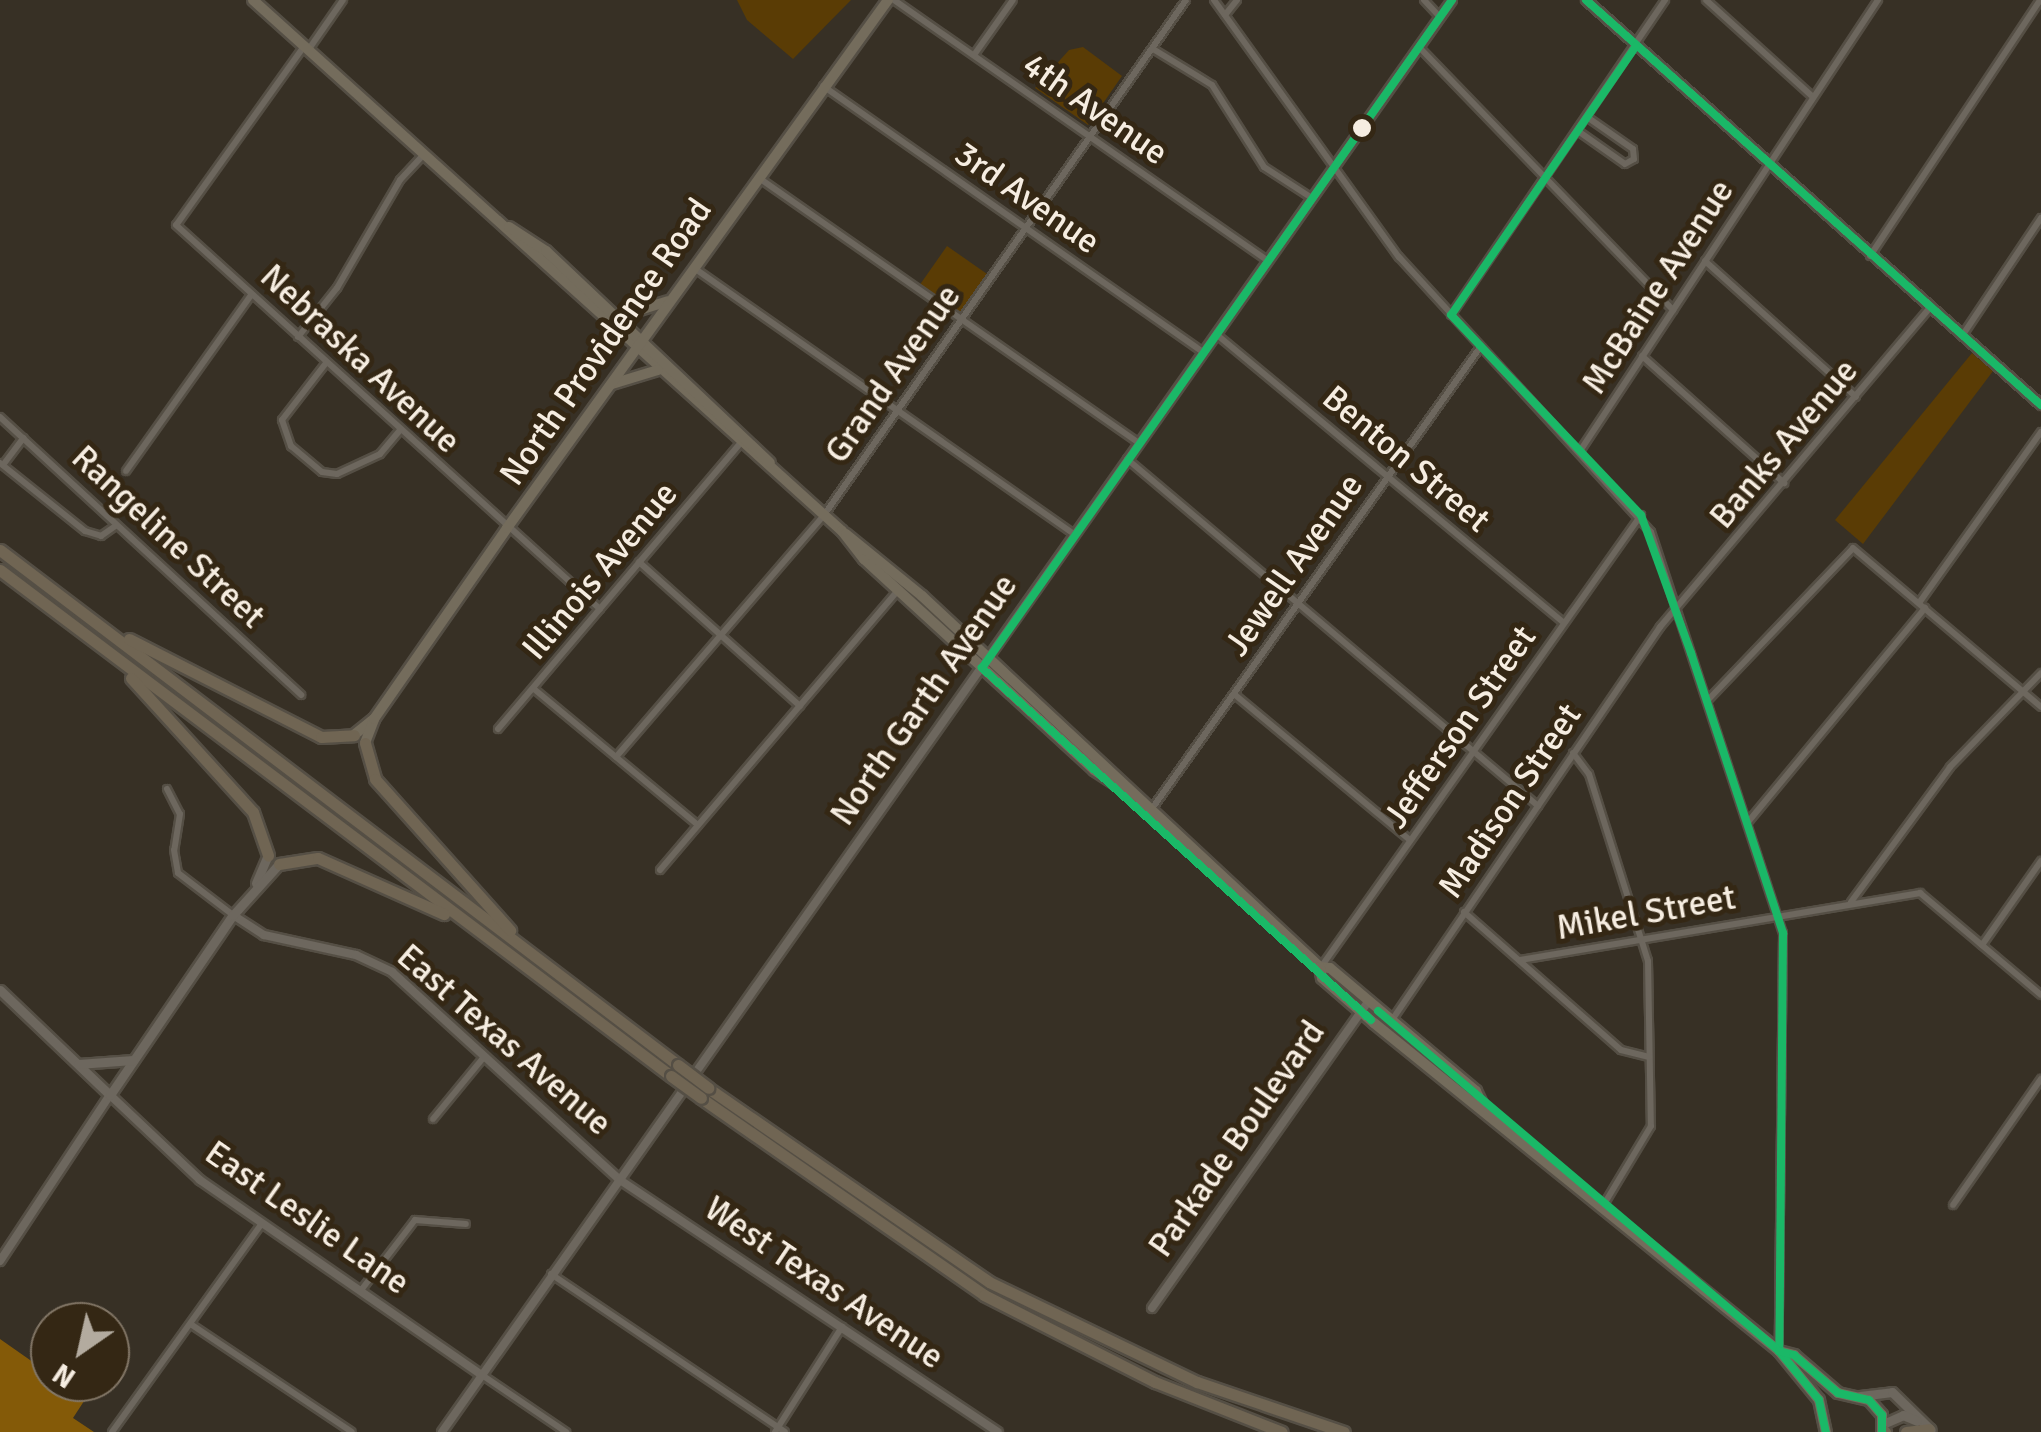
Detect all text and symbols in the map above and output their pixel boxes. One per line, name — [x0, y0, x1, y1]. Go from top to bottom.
street label: 4th Avenue — [1014, 44, 1176, 174]
unlabelled marker — [1352, 118, 1372, 138]
street label: 3rd Avenue — [946, 133, 1108, 263]
street label: McBaine Avenue — [1573, 172, 1743, 402]
street label: North Providence Road — [491, 190, 721, 494]
street label: Nebraska Avenue — [251, 256, 469, 462]
street label: Grand Avenue — [816, 277, 970, 471]
street label: Banks Avenue — [1701, 351, 1867, 537]
street label: Benton Street — [1314, 377, 1498, 541]
street label: Rangeline Street — [63, 437, 273, 637]
street label: Jewell Avenue — [1216, 466, 1372, 664]
street label: Illinois Avenue — [514, 474, 686, 668]
street label: North Garth Avenue — [822, 566, 1026, 834]
street label: Jefferson Street — [1375, 618, 1545, 836]
street label: Madison Street — [1430, 696, 1590, 906]
street label: Mikel Street — [1553, 877, 1739, 949]
street label: East Texas Avenue — [388, 935, 620, 1145]
street label: Parkade Boulevard — [1140, 1013, 1334, 1265]
street label: East Leslie Lane — [197, 1132, 417, 1304]
street label: West Texas Avenue — [697, 1188, 951, 1378]
north arrow — [30, 1302, 130, 1402]
text: N — [47, 1356, 82, 1395]

